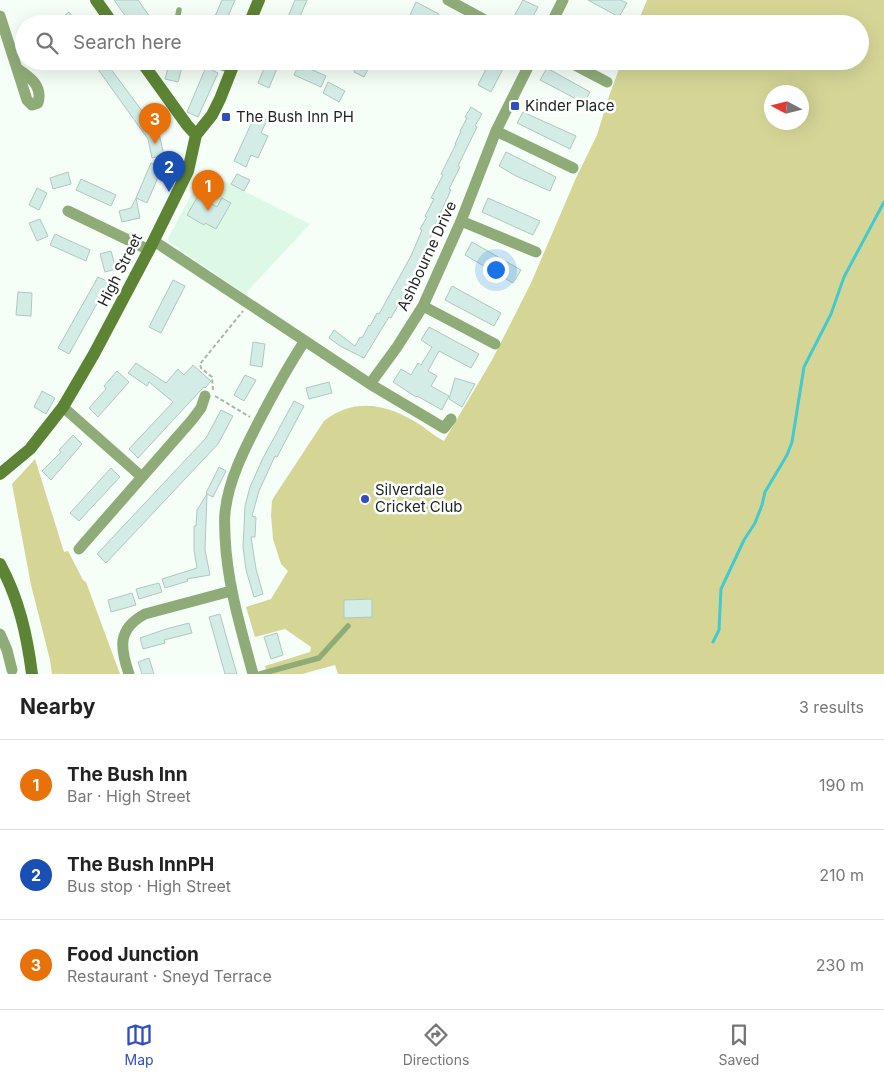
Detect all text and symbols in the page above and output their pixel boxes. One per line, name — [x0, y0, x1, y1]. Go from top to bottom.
search box — [15, 15, 869, 70]
icon: search — [33, 29, 61, 57]
text: Search here — [73, 31, 182, 54]
north arrow — [764, 85, 809, 130]
place label: Kinder Place — [525, 96, 615, 115]
marker: Kinder Place — [509, 100, 521, 112]
pin: 3 — [139, 103, 171, 144]
place label: The Bush Inn PH — [236, 107, 354, 126]
marker: The Bush Inn PH — [220, 111, 232, 123]
pin: 2 — [153, 151, 185, 192]
pin: 1 — [192, 170, 224, 211]
street label: Ashbourne Drive — [393, 198, 460, 314]
street label: High Street — [93, 230, 146, 309]
your location — [483, 257, 509, 283]
place label: Silverdale Cricket Club — [375, 480, 462, 516]
marker: Silverdale Cricket Club — [359, 493, 371, 505]
text: Nearby — [20, 694, 95, 719]
text: 3 results — [799, 697, 864, 717]
text: The Bush Inn — [67, 763, 188, 786]
text: 1 — [33, 775, 39, 795]
text: 190 m — [819, 775, 864, 795]
text: Bar · High Street — [67, 786, 191, 806]
text: The Bush InnPH — [67, 853, 214, 876]
text: 2 — [31, 865, 41, 885]
text: 210 m — [819, 865, 864, 885]
text: Bus stop · High Street — [67, 876, 231, 896]
text: Food Junction — [67, 943, 199, 966]
text: 3 — [31, 955, 41, 975]
text: 230 m — [816, 955, 864, 975]
text: Restaurant · Sneyd Terrace — [67, 966, 272, 986]
tab: Map — [125, 1021, 154, 1068]
tab: Directions — [403, 1021, 469, 1068]
tab: Saved — [718, 1021, 759, 1068]

